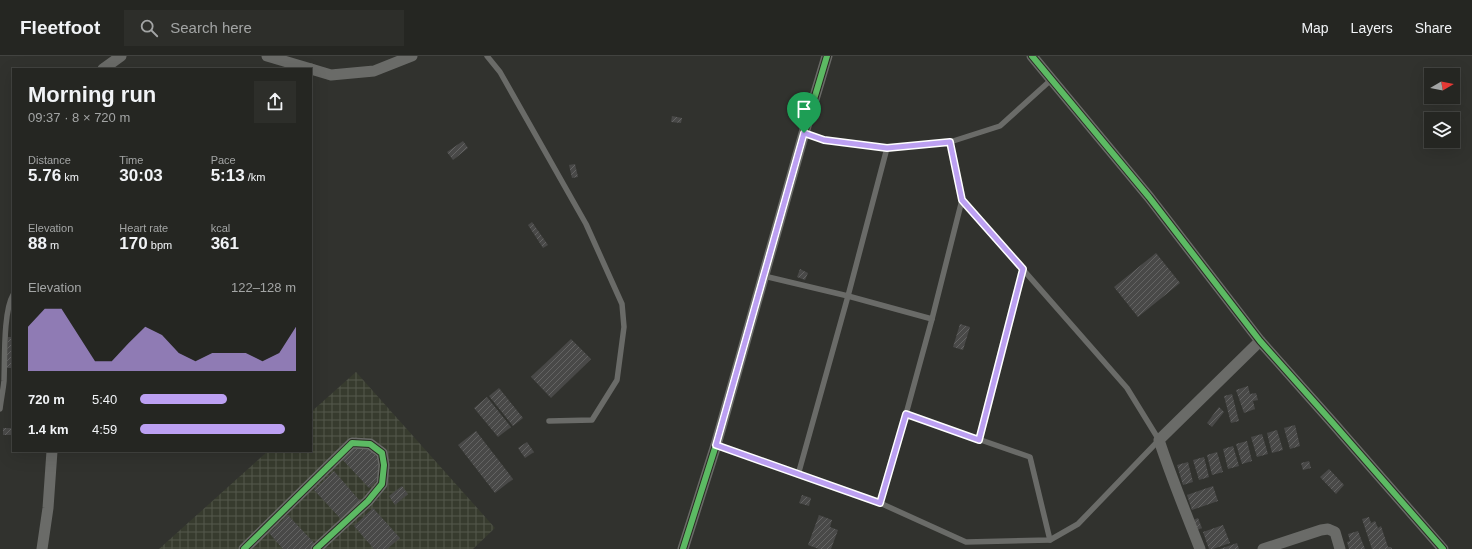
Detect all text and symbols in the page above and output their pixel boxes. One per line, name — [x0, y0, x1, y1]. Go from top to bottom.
search box — [124, 10, 404, 46]
text: Fleetfoot — [20, 17, 100, 38]
icon: search — [138, 17, 160, 39]
text: Search here — [170, 19, 252, 36]
text: Map — [1301, 20, 1329, 36]
text: Layers — [1351, 20, 1393, 36]
text: Share — [1415, 20, 1452, 36]
north arrow — [1424, 68, 1460, 104]
map controls — [1424, 68, 1460, 148]
button: share — [254, 81, 296, 123]
text: Morning run — [28, 82, 156, 107]
pin — [787, 92, 821, 133]
icon: arrive — [793, 98, 815, 120]
text: 09:37 · 8 × 720 m — [28, 110, 130, 125]
button: layers — [1424, 112, 1460, 148]
text: Distance — [28, 154, 71, 166]
text: Time — [119, 154, 143, 166]
text: Pace — [211, 154, 236, 166]
text: 5.76 — [28, 166, 61, 185]
text: 30:03 — [119, 166, 163, 185]
text: 5:13 — [211, 166, 245, 185]
text: km — [61, 171, 79, 183]
text: /km — [245, 171, 265, 183]
text: Elevation — [28, 222, 73, 234]
text: Heart rate — [119, 222, 168, 234]
text: kcal — [211, 222, 230, 234]
text: 88 — [28, 234, 47, 253]
text: 170 — [119, 234, 148, 253]
text: 361 — [211, 234, 239, 253]
text: m — [47, 239, 59, 251]
text: bpm — [148, 239, 172, 251]
text: Elevation — [28, 280, 81, 295]
text: 122–128 m — [231, 280, 296, 295]
text: 720 m — [28, 392, 65, 407]
text: 5:40 — [92, 392, 117, 407]
text: 1.4 km — [28, 422, 68, 437]
text: 4:59 — [92, 422, 117, 437]

